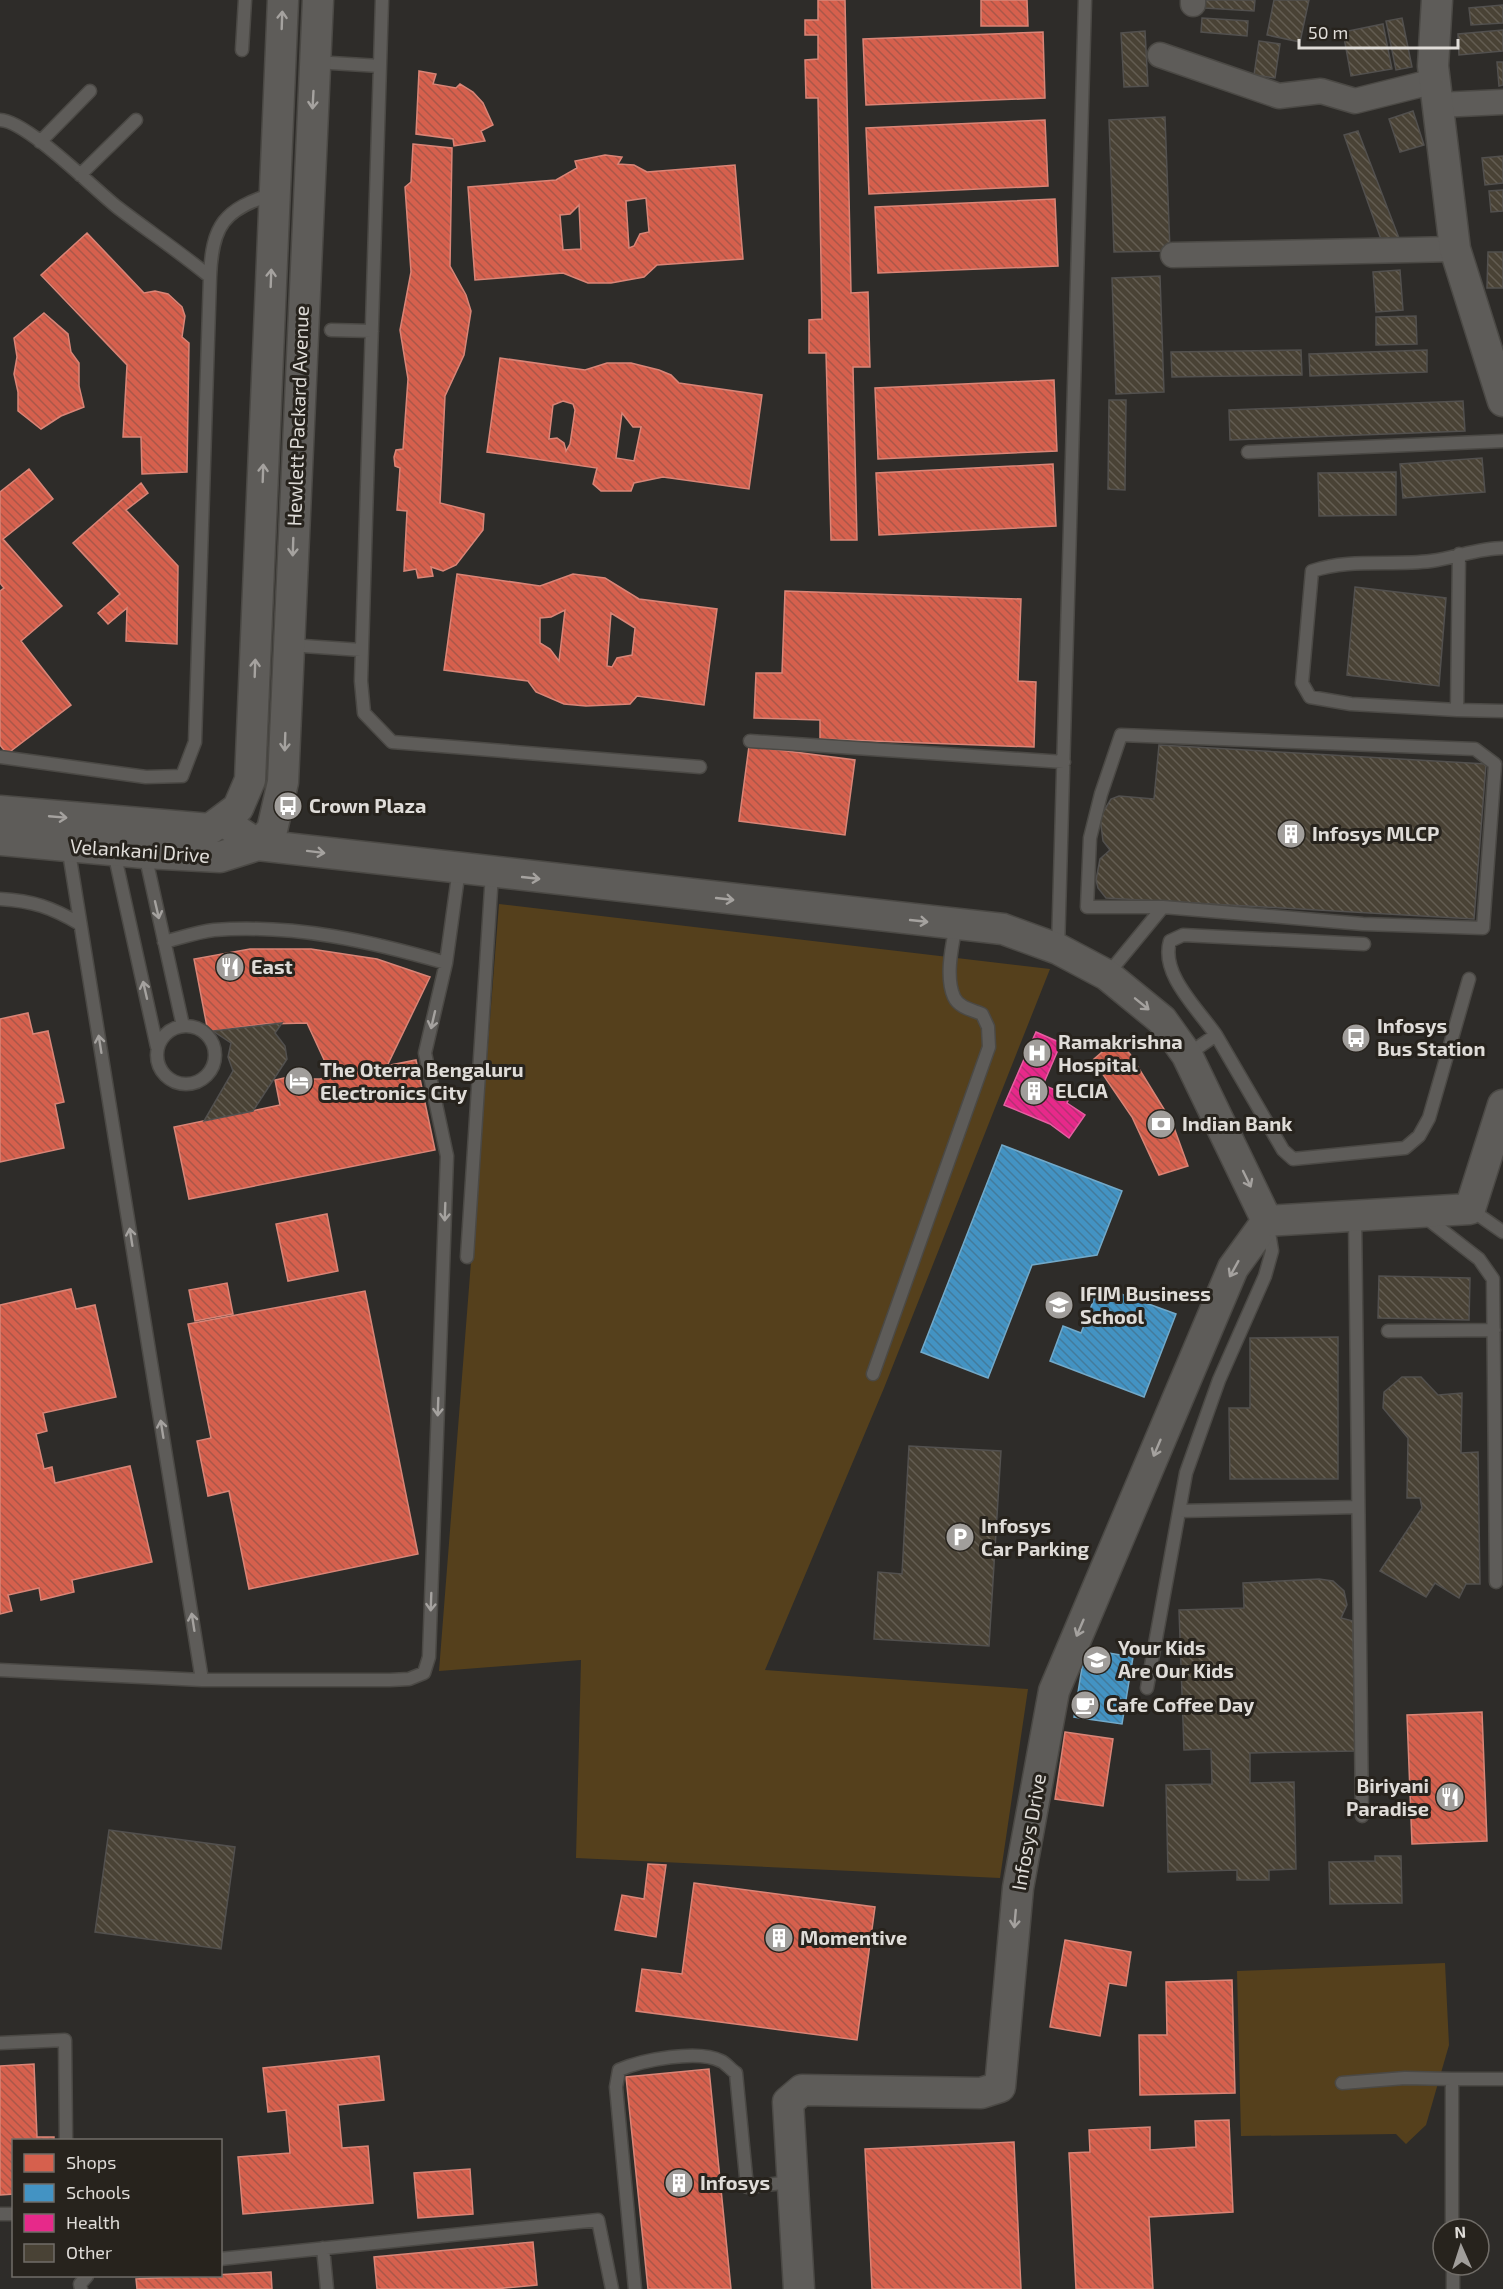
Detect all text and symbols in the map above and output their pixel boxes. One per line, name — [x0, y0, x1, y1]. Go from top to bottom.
one-way arrow — [277, 11, 288, 31]
scale bar — [1299, 12, 1458, 50]
text: 50 m — [1308, 21, 1348, 43]
one-way arrow — [307, 90, 318, 110]
one-way arrow — [266, 268, 277, 288]
street label: Hewlett Packard Avenue — [281, 305, 313, 527]
one-way arrow — [257, 463, 269, 483]
one-way arrow — [287, 536, 298, 556]
one-way arrow — [249, 658, 260, 678]
one-way arrow — [279, 731, 290, 751]
bus stop icon: Crown Plaza — [272, 790, 304, 822]
place label: Crown Plaza — [309, 793, 426, 817]
one-way arrow — [48, 812, 68, 823]
building icon: Infosys MLCP — [1275, 818, 1307, 850]
place label: Infosys MLCP — [1312, 821, 1439, 846]
street label: Velankani Drive — [69, 833, 211, 867]
one-way arrow — [306, 847, 326, 858]
one-way arrow — [520, 873, 540, 884]
one-way arrow — [714, 894, 734, 905]
one-way arrow — [152, 900, 163, 920]
one-way arrow — [908, 915, 928, 926]
restaurant icon: East — [214, 951, 246, 983]
place label: East — [251, 954, 293, 978]
one-way arrow — [138, 980, 150, 999]
one-way arrow — [1134, 997, 1150, 1010]
one-way arrow — [426, 1011, 438, 1030]
place label: Infosys Bus Station — [1377, 1013, 1485, 1060]
bus stop icon: Infosys Bus Station — [1340, 1022, 1372, 1054]
place label: Ramakrishna Hospital — [1058, 1029, 1183, 1076]
one-way arrow — [94, 1035, 105, 1055]
hospital icon: Ramakrishna Hospital — [1021, 1037, 1053, 1069]
place label: The Oterra Bengaluru Electronics City — [320, 1057, 524, 1105]
hotel icon: The Oterra Bengaluru Electronics City — [283, 1065, 315, 1097]
building icon: ELCIA — [1018, 1075, 1050, 1107]
place label: ELCIA — [1055, 1078, 1109, 1102]
bank icon: Indian Bank — [1145, 1108, 1177, 1140]
place label: Indian Bank — [1182, 1111, 1293, 1135]
one-way arrow — [1242, 1170, 1254, 1188]
one-way arrow — [440, 1202, 451, 1222]
one-way arrow — [125, 1227, 136, 1247]
one-way arrow — [1228, 1260, 1240, 1277]
place label: IFIM Business School — [1080, 1281, 1211, 1328]
school or university icon: IFIM Business School — [1043, 1289, 1075, 1321]
one-way arrow — [433, 1396, 444, 1416]
one-way arrow — [156, 1420, 167, 1440]
one-way arrow — [1150, 1439, 1161, 1457]
place label: Infosys Car Parking — [981, 1513, 1090, 1560]
parking icon: Infosys Car Parking — [944, 1521, 976, 1553]
one-way arrow — [426, 1591, 437, 1611]
one-way arrow — [187, 1612, 198, 1632]
one-way arrow — [1074, 1618, 1086, 1636]
place label: Your Kids Are Our Kids — [1118, 1635, 1234, 1682]
school or university icon: Your Kids Are Our Kids — [1081, 1644, 1113, 1676]
cafe icon: Cafe Coffee Day — [1069, 1689, 1101, 1721]
place label: Cafe Coffee Day — [1106, 1692, 1255, 1717]
street label: Infosys Drive — [1006, 1771, 1050, 1892]
place label: Biriyani Paradise — [1346, 1773, 1429, 1820]
restaurant icon: Biriyani Paradise — [1434, 1781, 1466, 1813]
one-way arrow — [1010, 1908, 1021, 1928]
building icon: Momentive — [763, 1922, 795, 1954]
place label: Momentive — [800, 1925, 907, 1949]
legend — [12, 2139, 222, 2277]
text: Shops — [66, 2151, 116, 2173]
building icon: Infosys — [663, 2167, 695, 2199]
place label: Infosys — [700, 2170, 770, 2195]
text: Schools — [66, 2181, 130, 2203]
text: Health — [66, 2211, 120, 2233]
north arrow — [1431, 2217, 1491, 2277]
text: N — [1454, 2222, 1466, 2241]
text: Other — [66, 2241, 112, 2263]

